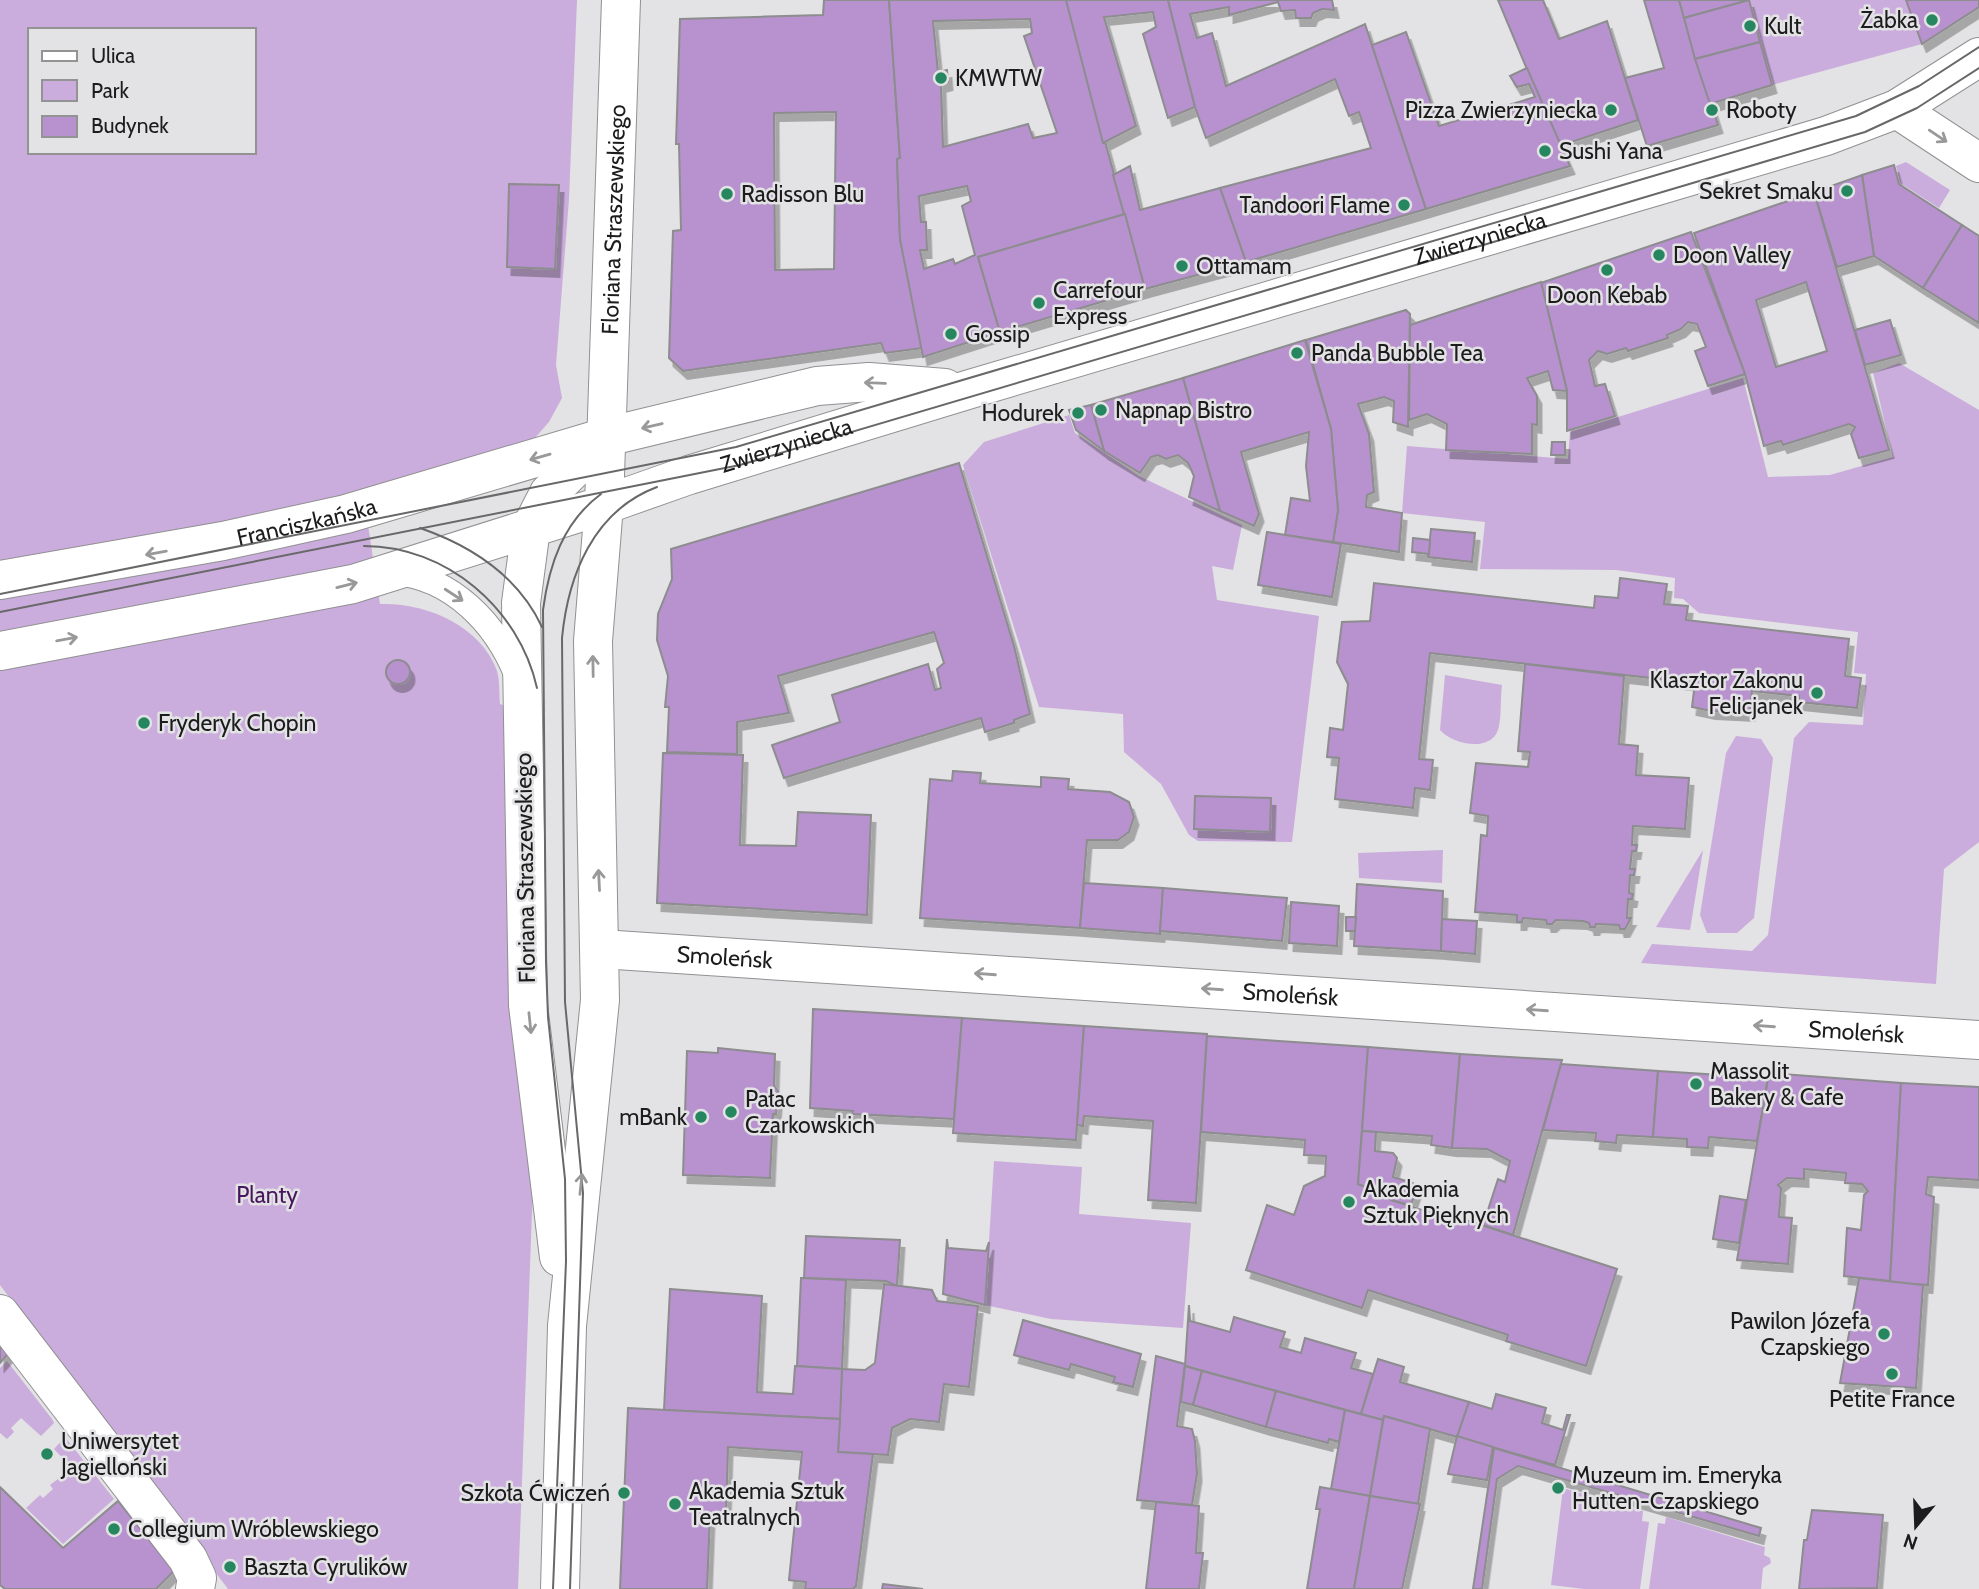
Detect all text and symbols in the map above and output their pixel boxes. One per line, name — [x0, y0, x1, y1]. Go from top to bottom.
place label: Żabka — [1860, 6, 1918, 34]
place label: Kult — [1764, 12, 1802, 40]
marker: Żabka — [1924, 12, 1940, 28]
marker: Kult — [1742, 18, 1758, 34]
legend — [28, 28, 256, 154]
text: Ulica — [91, 43, 135, 68]
place label: KMWTW — [955, 64, 1042, 92]
marker: KMWTW — [933, 70, 949, 86]
text: Park — [91, 78, 129, 103]
place label: Pizza Zwierzyniecka — [1405, 96, 1597, 124]
place label: Roboty — [1726, 96, 1797, 124]
marker: Pizza Zwierzyniecka — [1603, 102, 1619, 118]
marker: Roboty — [1704, 102, 1720, 118]
street label: Floriana Straszewskiego — [596, 104, 631, 335]
text: Budynek — [91, 113, 169, 138]
one-way arrow — [1928, 129, 1947, 143]
place label: Sushi Yana — [1559, 137, 1663, 165]
marker: Sushi Yana — [1537, 143, 1553, 159]
place label: Sekret Smaku — [1699, 177, 1833, 205]
place label: Radisson Blu — [741, 180, 864, 208]
marker: Sekret Smaku — [1839, 183, 1855, 199]
marker: Radisson Blu — [719, 186, 735, 202]
place label: Tandoori Flame — [1239, 191, 1390, 219]
marker: Tandoori Flame — [1396, 197, 1412, 213]
street label: Zwierzyniecka — [1410, 206, 1549, 271]
place label: Doon Valley — [1673, 241, 1791, 269]
marker: Doon Valley — [1651, 247, 1667, 263]
place label: Ottamam — [1196, 252, 1292, 280]
marker: Ottamam — [1174, 258, 1190, 274]
marker: Doon Kebab — [1599, 262, 1615, 278]
place label: Carrefour Express — [1053, 276, 1144, 330]
place label: Doon Kebab — [1547, 281, 1667, 309]
marker: Carrefour Express — [1031, 295, 1047, 311]
place label: Gossip — [965, 320, 1030, 348]
marker: Gossip — [943, 326, 959, 342]
place label: Panda Bubble Tea — [1311, 339, 1483, 367]
marker: Panda Bubble Tea — [1289, 345, 1305, 361]
one-way arrow — [864, 376, 887, 390]
place label: Napnap Bistro — [1115, 396, 1252, 424]
place label: Hodurek — [982, 399, 1065, 427]
marker: Napnap Bistro — [1093, 402, 1109, 418]
marker: Hodurek — [1070, 405, 1086, 421]
street label: Zwierzyniecka — [717, 412, 856, 479]
one-way arrow — [642, 420, 664, 433]
one-way arrow — [529, 451, 551, 464]
street label: Franciszkańska — [234, 492, 380, 552]
one-way arrow — [145, 547, 168, 560]
one-way arrow — [335, 578, 358, 591]
one-way arrow — [443, 589, 463, 603]
one-way arrow — [55, 632, 78, 645]
one-way arrow — [587, 655, 600, 678]
place label: Klasztor Zakonu Felicjanek — [1650, 666, 1804, 720]
marker: Klasztor Zakonu Felicjanek — [1809, 685, 1825, 701]
place label: Fryderyk Chopin — [158, 709, 316, 737]
marker: Fryderyk Chopin — [136, 715, 152, 731]
street label: Floriana Straszewskiego — [509, 753, 541, 983]
one-way arrow — [592, 869, 605, 892]
street label: Smoleńsk — [676, 940, 774, 974]
one-way arrow — [974, 967, 997, 980]
street label: Smoleńsk — [1242, 977, 1340, 1012]
one-way arrow — [1201, 982, 1224, 995]
one-way arrow — [1526, 1004, 1549, 1017]
one-way arrow — [524, 1011, 537, 1034]
street label: Smoleńsk — [1807, 1015, 1906, 1049]
one-way arrow — [1753, 1019, 1776, 1032]
place label: Massolit Bakery & Cafe — [1710, 1057, 1844, 1111]
marker: Massolit Bakery & Cafe — [1688, 1076, 1704, 1092]
place label: Pałac Czarkowskich — [745, 1085, 875, 1139]
place label: mBank — [619, 1103, 688, 1131]
marker: Pałac Czarkowskich — [723, 1104, 739, 1120]
marker: mBank — [693, 1109, 709, 1125]
one-way arrow — [575, 1174, 588, 1196]
place label: Akademia Sztuk Pięknych — [1363, 1175, 1509, 1229]
park label: Planty — [236, 1181, 298, 1209]
marker: Akademia Sztuk Pięknych — [1341, 1194, 1357, 1210]
place label: Pawilon Józefa Czapskiego — [1730, 1307, 1870, 1361]
marker: Pawilon Józefa Czapskiego — [1876, 1326, 1892, 1342]
marker: Petite France — [1884, 1366, 1900, 1382]
place label: Petite France — [1829, 1385, 1955, 1413]
place label: Uniwersytet Jagielloński — [60, 1427, 179, 1481]
marker: Uniwersytet Jagielloński — [39, 1446, 55, 1462]
place label: Muzeum im. Emeryka Hutten-Czapskiego — [1572, 1461, 1782, 1515]
place label: Akademia Sztuk Teatralnych — [689, 1477, 845, 1531]
place label: Szkoła Ćwiczeń — [461, 1479, 610, 1507]
marker: Muzeum im. Emeryka Hutten-Czapskiego — [1550, 1480, 1566, 1496]
marker: Szkoła Ćwiczeń — [616, 1485, 632, 1501]
north arrow — [1881, 1491, 1951, 1561]
marker: Akademia Sztuk Teatralnych — [667, 1496, 683, 1512]
place label: Collegium Wróblewskiego — [128, 1515, 379, 1543]
marker: Collegium Wróblewskiego — [106, 1521, 122, 1537]
text: N — [1901, 1529, 1921, 1555]
place label: Baszta Cyrulików — [244, 1553, 408, 1581]
marker: Baszta Cyrulików — [222, 1559, 238, 1575]

